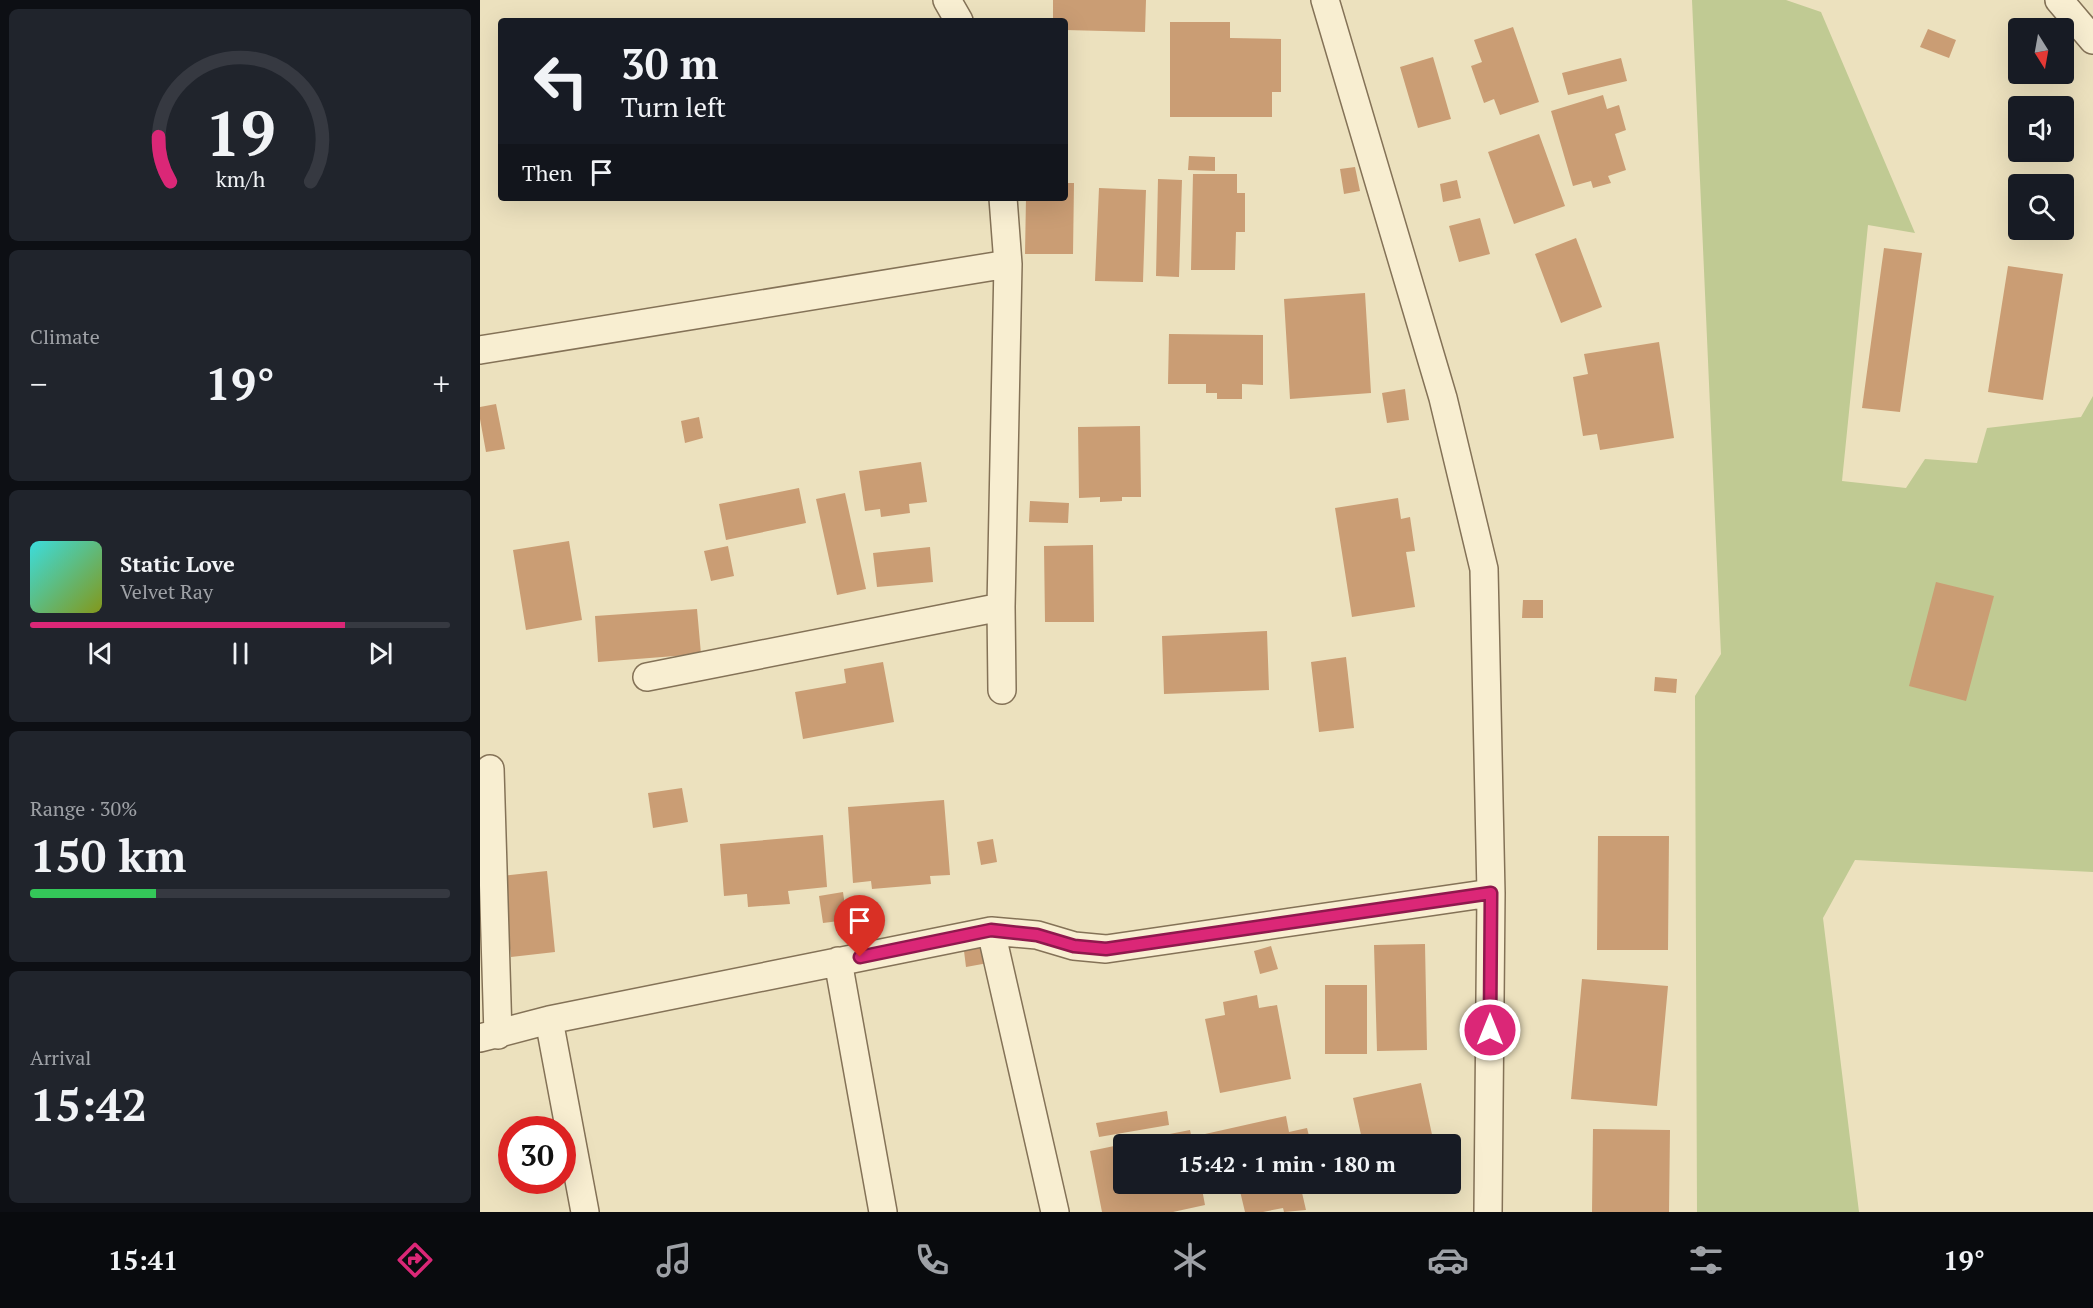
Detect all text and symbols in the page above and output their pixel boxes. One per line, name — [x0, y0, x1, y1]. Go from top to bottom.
north arrow — [2008, 18, 2074, 84]
map controls — [2008, 18, 2074, 240]
text: 30 m — [621, 35, 719, 91]
icon: left — [522, 42, 600, 120]
text: Turn left — [621, 89, 726, 125]
text: 19 — [205, 91, 275, 174]
button: sound — [2008, 96, 2074, 162]
icon: arrive — [585, 156, 618, 189]
text: Then — [522, 158, 573, 187]
text: km/h — [215, 165, 265, 193]
button: search — [2008, 174, 2074, 240]
text: Climate — [30, 323, 100, 350]
text: 19° — [205, 353, 275, 413]
text: − — [30, 362, 48, 405]
text: + — [432, 362, 450, 405]
text: Static Love — [120, 549, 235, 578]
text: Velvet Ray — [120, 578, 213, 605]
icon: previous — [84, 637, 117, 670]
icon: pause — [224, 637, 257, 670]
icon: next — [364, 637, 397, 670]
text: Range · 30% — [30, 795, 137, 822]
text: 150 km — [30, 825, 186, 885]
pin — [834, 895, 885, 957]
icon: arrive — [843, 904, 876, 937]
position arrow — [1458, 998, 1522, 1062]
text: Arrival — [30, 1044, 91, 1071]
text: 15:42 — [30, 1074, 147, 1134]
speed limit sign: 30 — [498, 1116, 576, 1194]
text: 15:42 · 1 min · 180 m — [1178, 1149, 1396, 1178]
icon: directions — [394, 1239, 436, 1281]
icon: music — [653, 1239, 695, 1281]
icon: phone — [911, 1239, 953, 1281]
icon: climate — [1169, 1239, 1211, 1281]
icon: car — [1427, 1239, 1469, 1281]
icon: filters — [1685, 1239, 1727, 1281]
text: 15:41 — [108, 1242, 178, 1278]
text: 19° — [1943, 1242, 1985, 1278]

